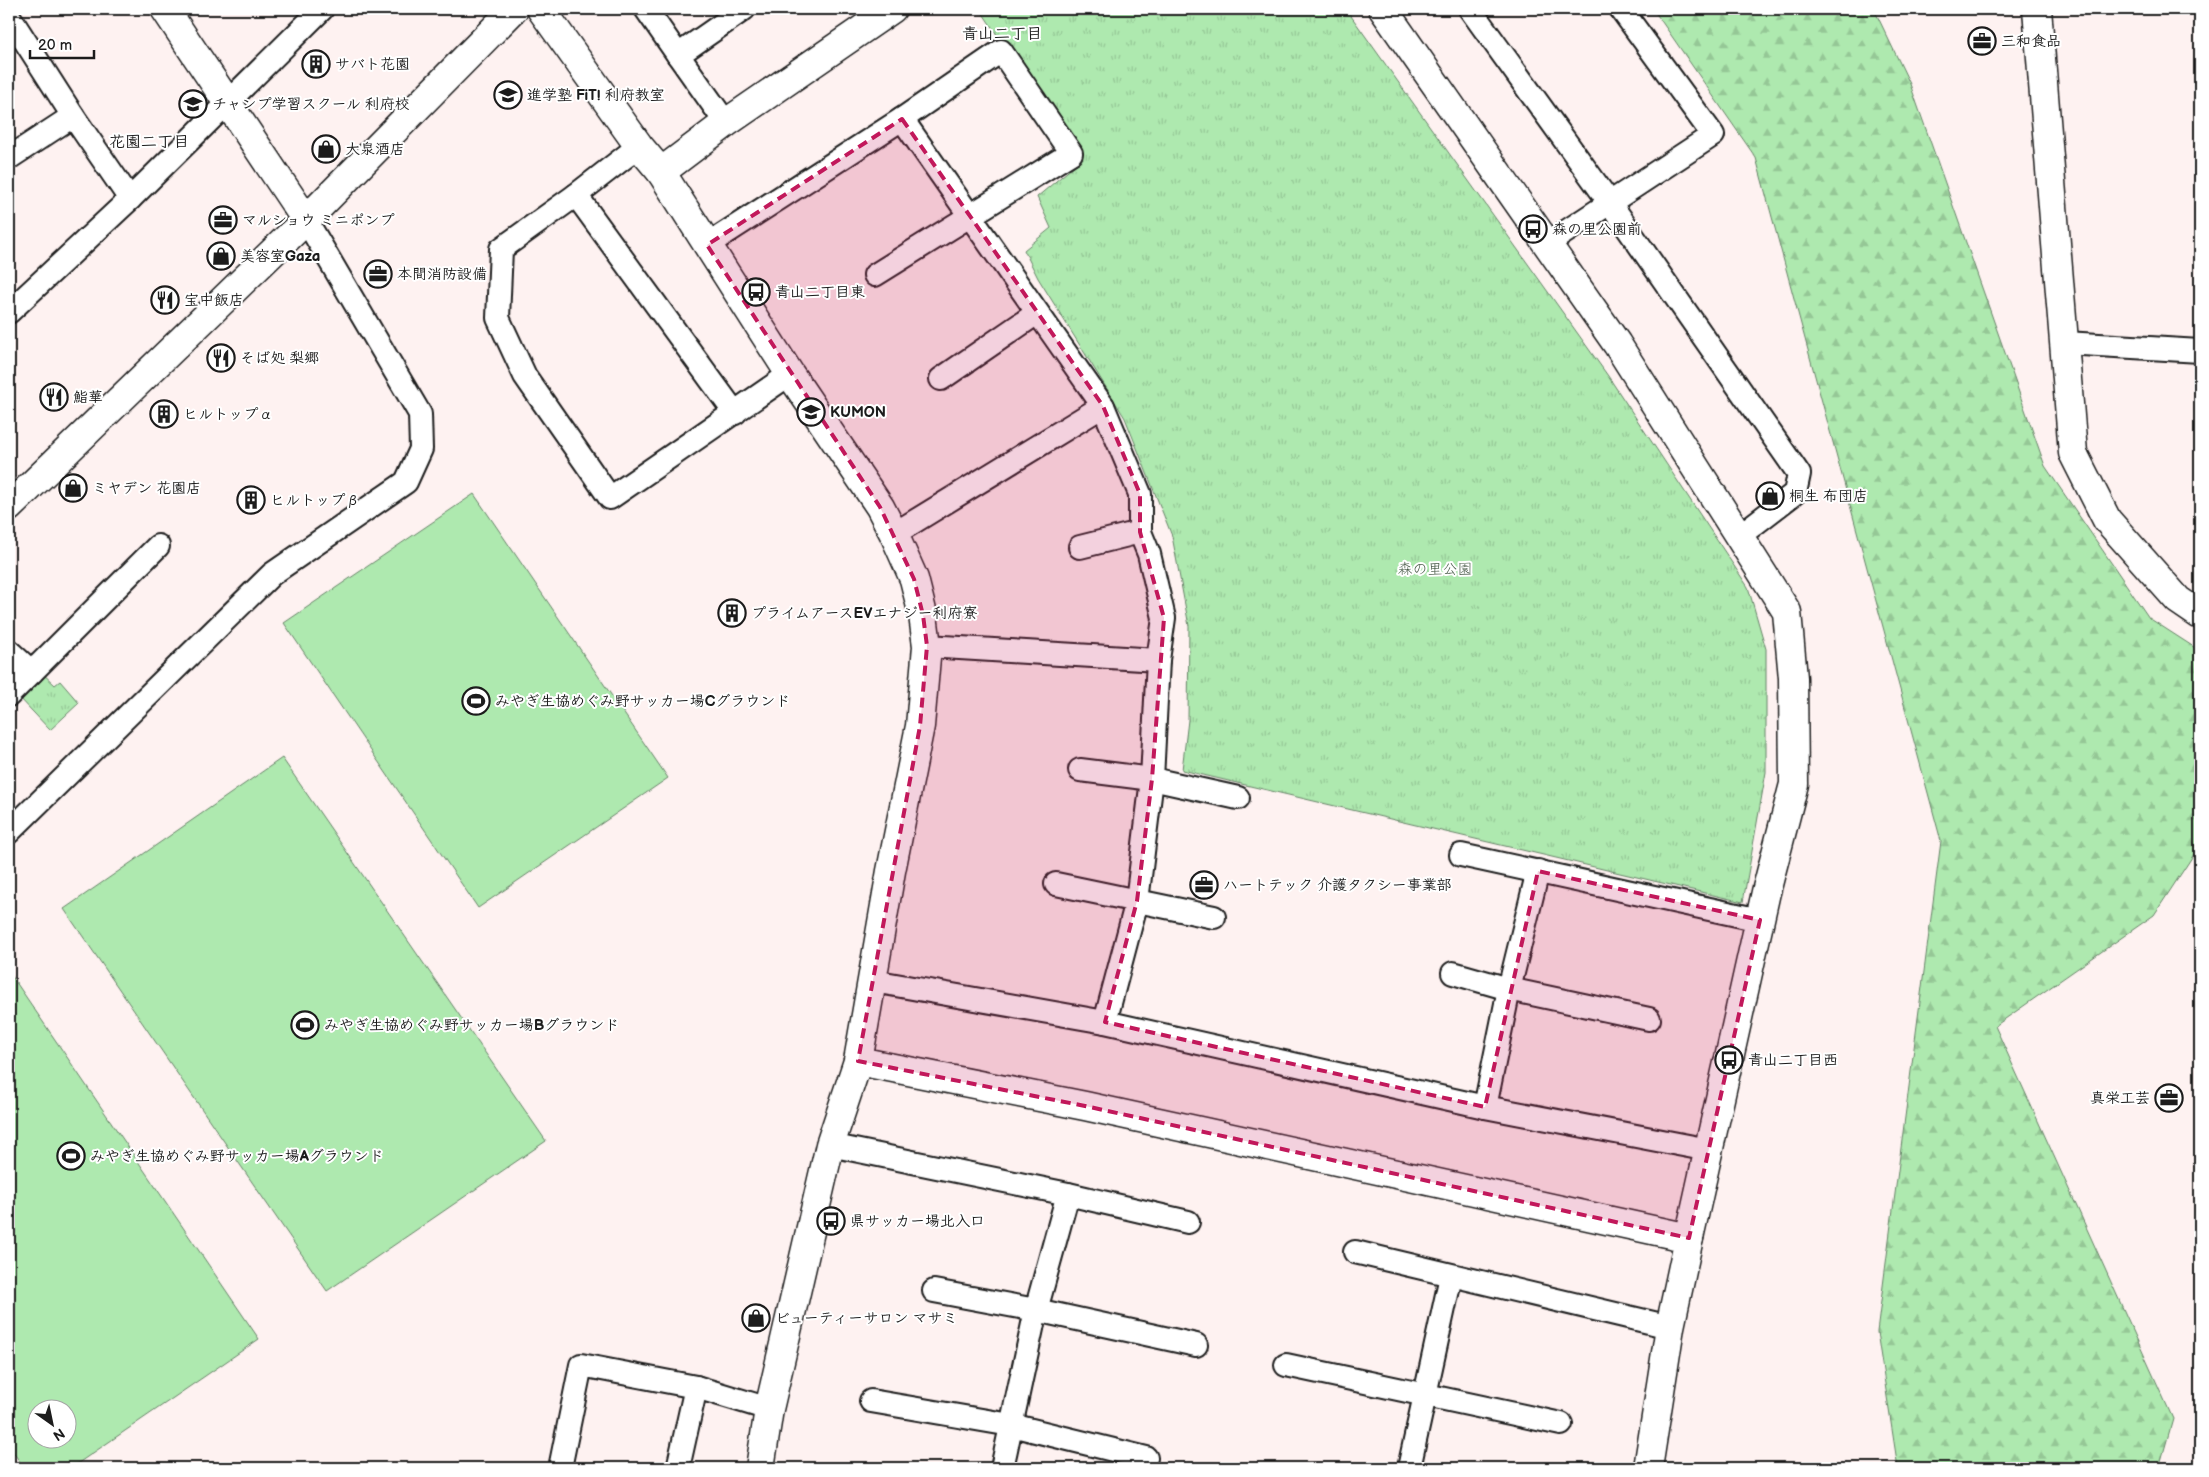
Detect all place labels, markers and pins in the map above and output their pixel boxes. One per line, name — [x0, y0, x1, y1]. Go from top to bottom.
office icon: 三和食品 — [1967, 26, 1997, 56]
place label: 三和食品 — [2001, 32, 2061, 51]
building icon: サバト花園 — [301, 49, 331, 79]
place label: サバト花園 — [335, 55, 410, 74]
school or university icon: 進学塾 FiT! 利府教室 — [493, 80, 523, 110]
place label: 進学塾 FiT! 利府教室 — [527, 86, 665, 105]
school or university icon: チャンプ学習スクール 利府校 — [178, 89, 208, 119]
place label: チャンプ学習スクール 利府校 — [212, 95, 410, 114]
shop icon: 大泉酒店 — [311, 134, 341, 164]
place label: 大泉酒店 — [345, 140, 405, 159]
office icon: マルショウ ミニポンプ — [208, 205, 238, 235]
place label: マルショウ ミニポンプ — [242, 211, 395, 230]
bus stop icon: 森の里公園前 — [1518, 214, 1548, 244]
place label: 森の里公園前 — [1552, 220, 1642, 239]
shop icon: 美容室Gaza — [206, 241, 236, 271]
place label: 美容室Gaza — [240, 247, 320, 266]
office icon: 本間消防設備 — [363, 259, 393, 289]
place label: 本間消防設備 — [397, 265, 487, 284]
bus stop icon: 青山二丁目東 — [741, 277, 771, 307]
place label: 青山二丁目東 — [775, 283, 865, 302]
restaurant icon: 宝中飯店 — [150, 285, 180, 315]
place label: 宝中飯店 — [184, 291, 244, 310]
restaurant icon: そば処 梨郷 — [206, 343, 236, 373]
place label: そば処 梨郷 — [240, 349, 319, 368]
restaurant icon: 鮨華 — [39, 382, 69, 412]
place label: 鮨華 — [73, 388, 103, 407]
school or university icon: KUMON — [796, 397, 826, 427]
building icon: ヒルトップα — [149, 399, 179, 429]
place label: KUMON — [830, 403, 886, 422]
place label: ヒルトップα — [183, 405, 273, 424]
shop icon: ミヤデン 花園店 — [58, 473, 88, 503]
place label: ミヤデン 花園店 — [92, 479, 201, 498]
shop icon: 桐生 布団店 — [1755, 481, 1785, 511]
building icon: ヒルトップβ — [236, 485, 266, 515]
place label: 桐生 布団店 — [1789, 487, 1868, 506]
place label: ヒルトップβ — [270, 491, 360, 510]
building icon: プライムアースEVエナジー利府寮 — [717, 598, 747, 628]
place label: プライムアースEVエナジー利府寮 — [751, 604, 978, 623]
sports icon: みやぎ生協めぐみ野サッカー場Cグラウンド — [461, 686, 491, 716]
place label: みやぎ生協めぐみ野サッカー場Cグラウンド — [495, 692, 790, 711]
office icon: ハートテック 介護タクシー事業部 — [1189, 870, 1219, 900]
place label: ハートテック 介護タクシー事業部 — [1223, 876, 1452, 895]
sports icon: みやぎ生協めぐみ野サッカー場Bグラウンド — [290, 1010, 320, 1040]
place label: みやぎ生協めぐみ野サッカー場Bグラウンド — [324, 1016, 619, 1035]
bus stop icon: 青山二丁目西 — [1714, 1045, 1744, 1075]
place label: 青山二丁目西 — [1748, 1051, 1838, 1070]
office icon: 真栄工芸 — [2154, 1083, 2184, 1113]
place label: 真栄工芸 — [2090, 1089, 2150, 1108]
sports icon: みやぎ生協めぐみ野サッカー場Aグラウンド — [56, 1141, 86, 1171]
place label: みやぎ生協めぐみ野サッカー場Aグラウンド — [90, 1147, 384, 1166]
bus stop icon: 県サッカー場北入口 — [816, 1206, 846, 1236]
place label: 県サッカー場北入口 — [850, 1212, 985, 1231]
shop icon: ビューティーサロン マサミ — [741, 1303, 771, 1333]
place label: ビューティーサロン マサミ — [775, 1309, 958, 1328]

